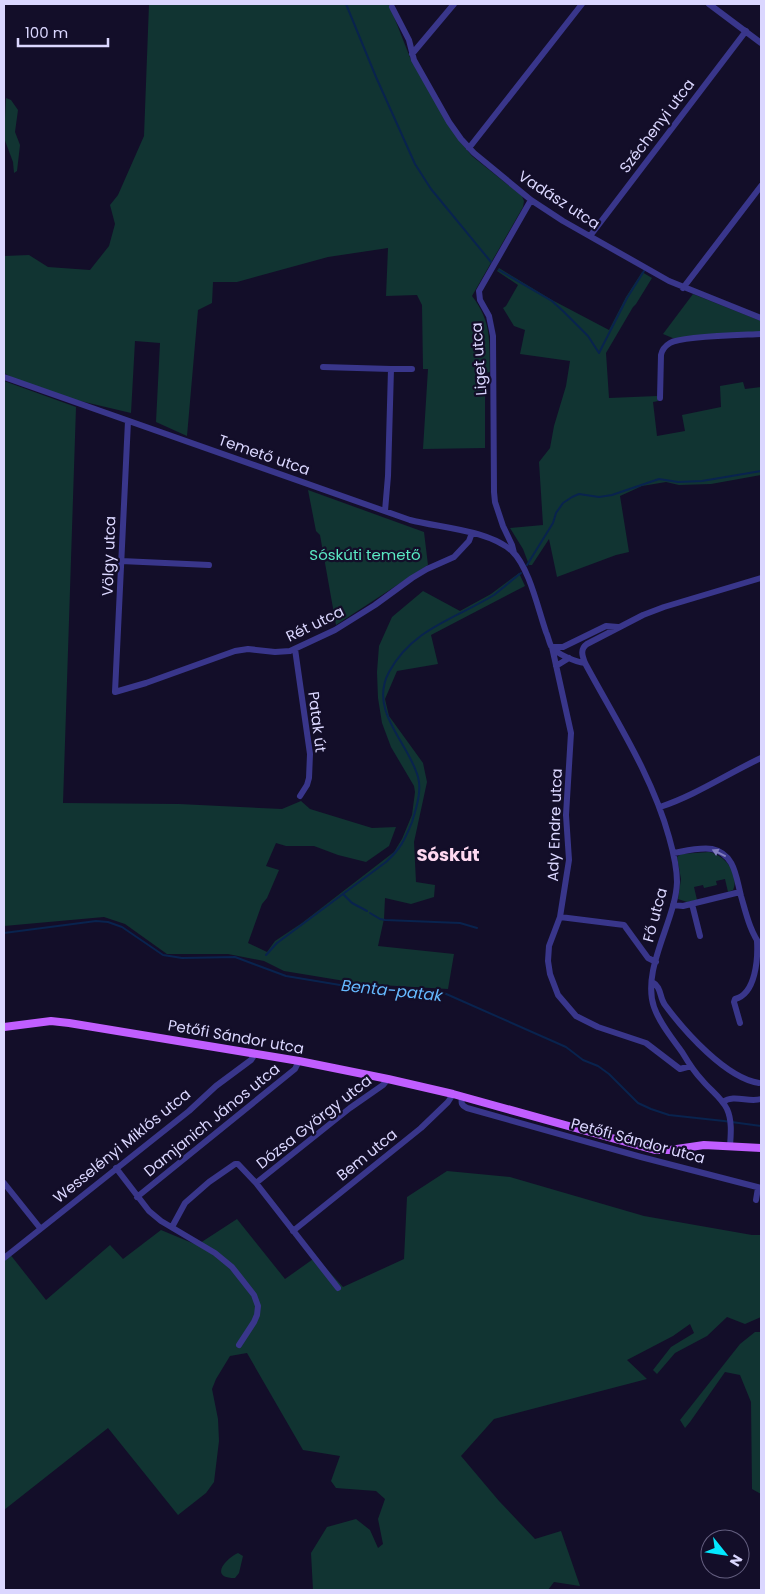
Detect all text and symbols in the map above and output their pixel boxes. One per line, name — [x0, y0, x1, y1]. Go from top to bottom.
scale bar — [18, 15, 108, 47]
text: 100 m — [25, 22, 68, 43]
street label: Széchenyi utca — [614, 74, 699, 177]
street label: Vadász utca — [514, 165, 604, 234]
street label: Liget utca — [465, 322, 492, 396]
street label: Temető utca — [216, 429, 313, 480]
street label: Völgy utca — [97, 515, 120, 596]
park label: Sóskúti temető — [309, 544, 421, 565]
street label: Rét utca — [282, 600, 347, 647]
street label: Patak út — [303, 690, 332, 754]
street label: Ady Endre utca — [542, 768, 567, 882]
district label: Sóskút — [416, 842, 480, 867]
one-way arrow — [712, 849, 727, 857]
street label: Fő utca — [637, 885, 672, 944]
water label: Benta-patak — [340, 974, 445, 1007]
street label: Petőfi Sándor utca — [166, 1014, 306, 1059]
street label: Damjanich János utca — [139, 1058, 284, 1181]
street label: Dózsa György utca — [252, 1070, 376, 1173]
street label: Wesselényi Miklós utca — [48, 1084, 195, 1208]
street label: Petőfi Sándor utca — [569, 1113, 707, 1169]
street label: Bem utca — [332, 1124, 401, 1186]
north arrow — [700, 1529, 750, 1579]
text: N — [725, 1551, 748, 1570]

